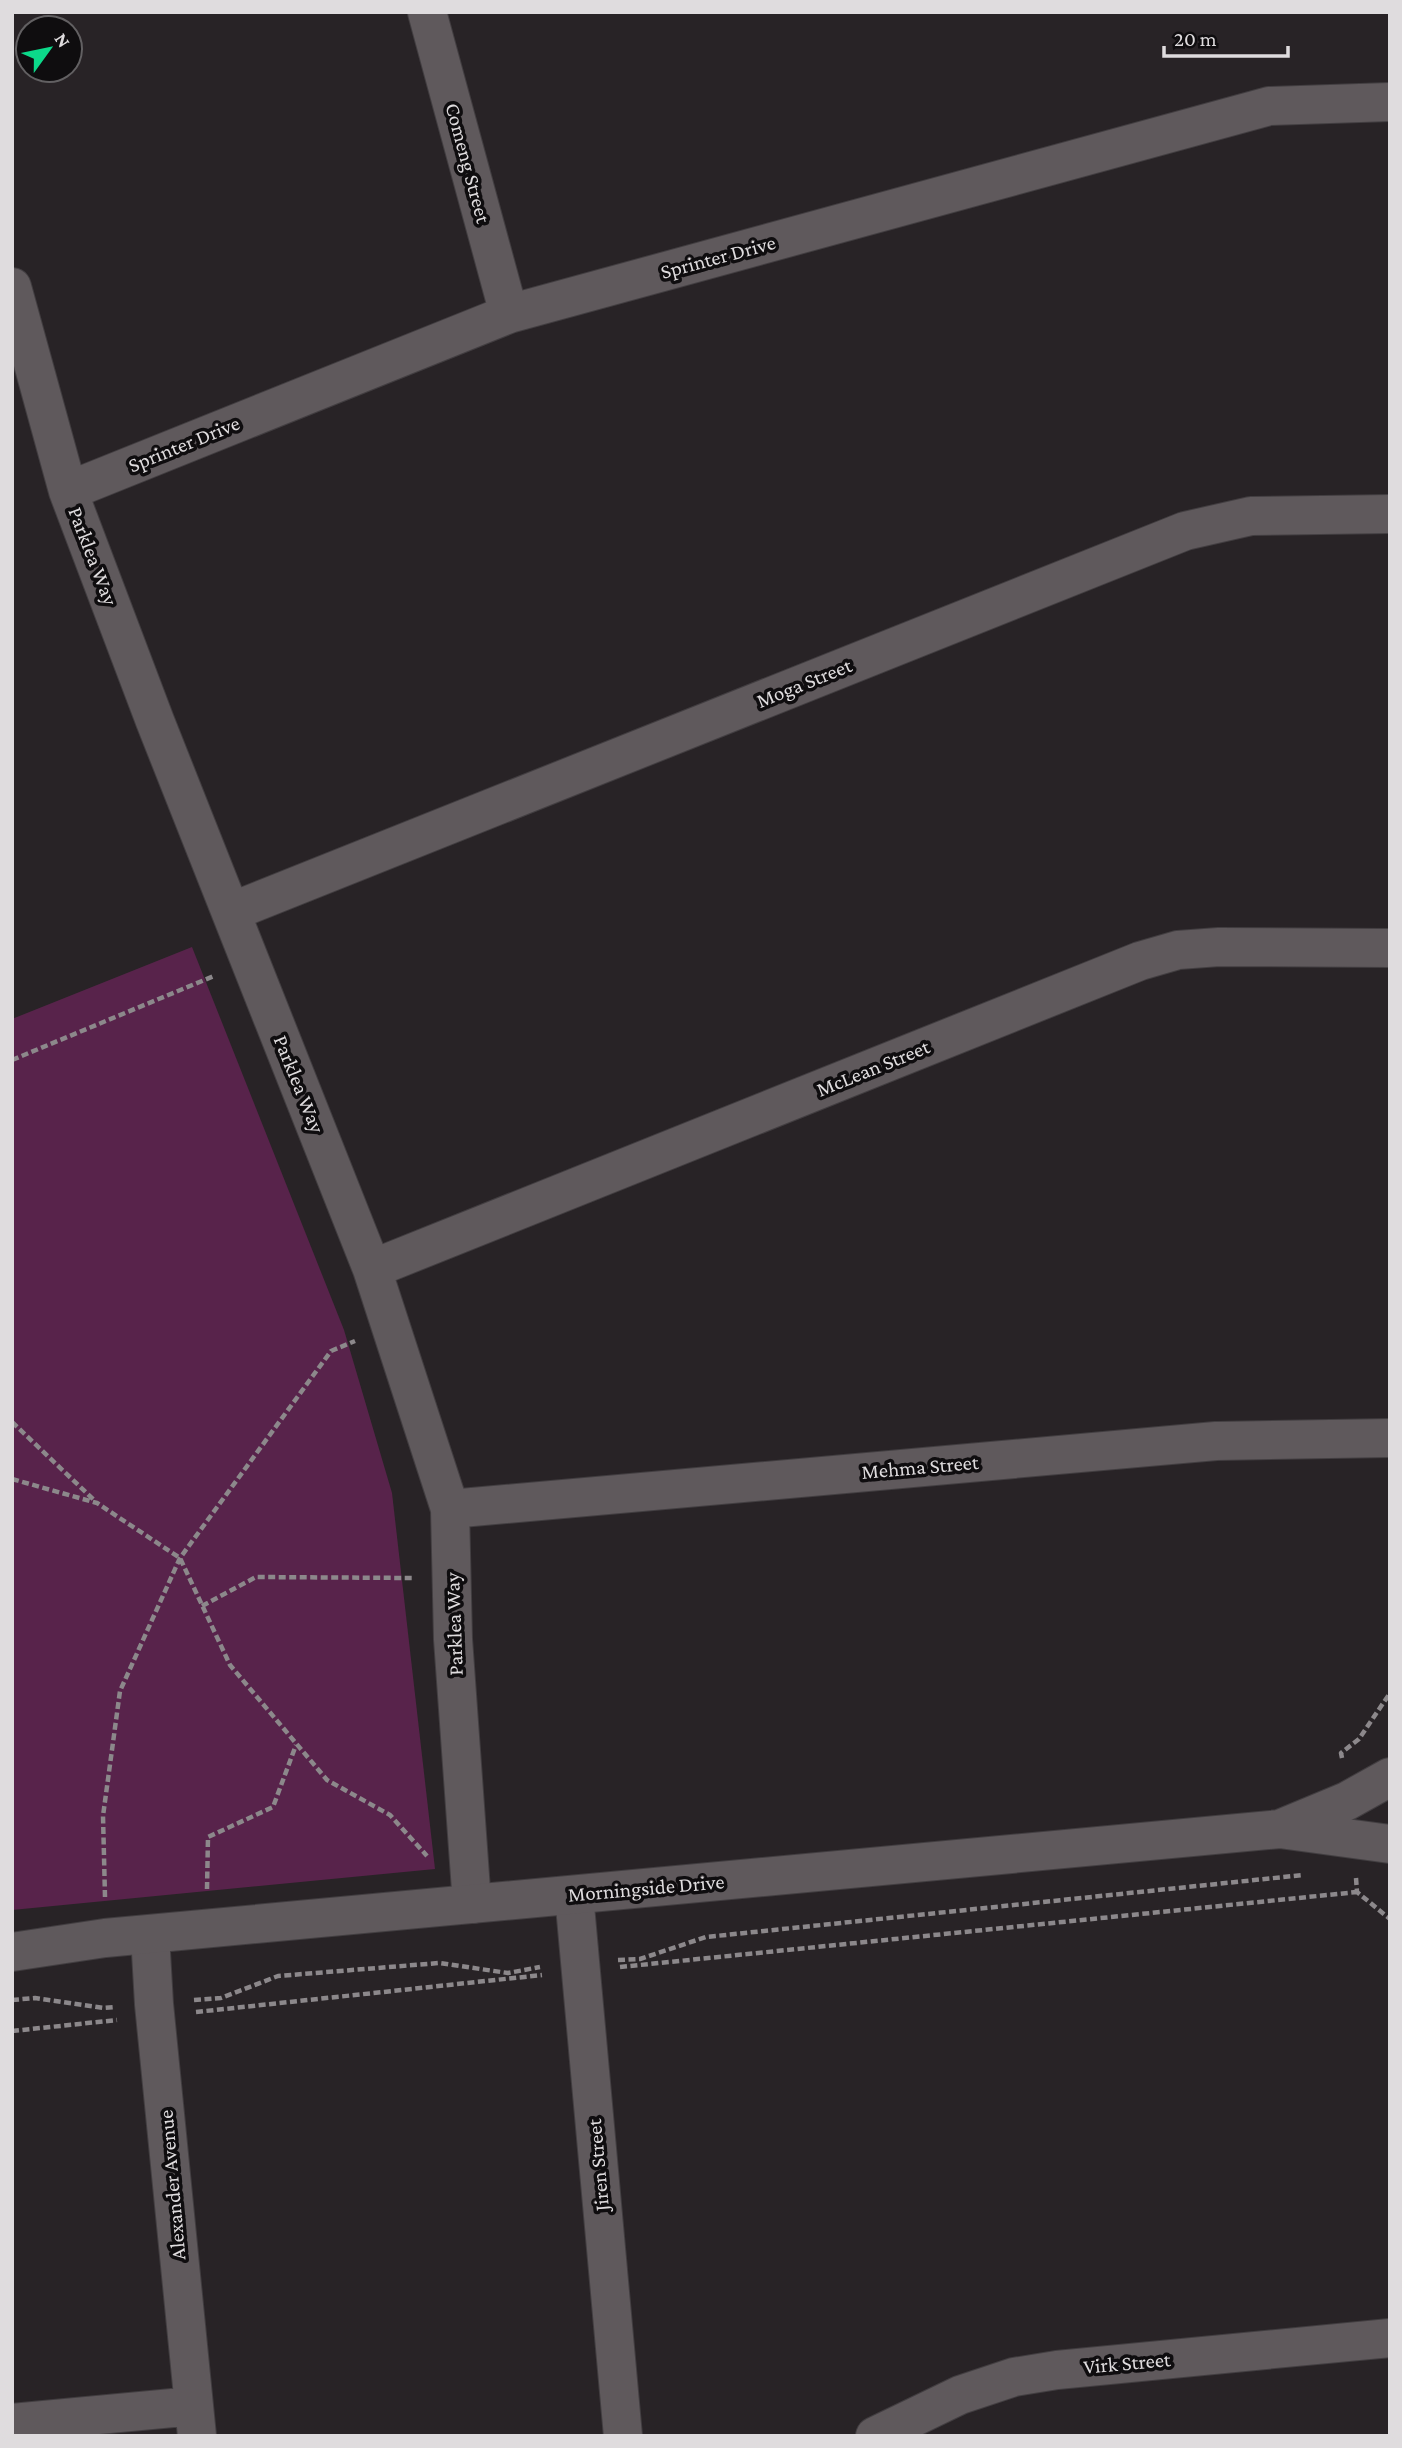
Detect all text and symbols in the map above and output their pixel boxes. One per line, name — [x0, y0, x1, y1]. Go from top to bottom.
north arrow — [14, 14, 84, 84]
scale bar — [1164, 14, 1288, 58]
text: 20 m — [1174, 27, 1217, 51]
text: N — [51, 29, 75, 51]
street label: Comeng Street — [440, 100, 496, 227]
street label: Sprinter Drive — [658, 230, 778, 284]
street label: Sprinter Drive — [125, 411, 243, 477]
street label: Parklea Way — [63, 503, 123, 609]
street label: Moga Street — [753, 653, 856, 713]
street label: Parklea Way — [269, 1032, 330, 1137]
street label: McLean Street — [813, 1034, 934, 1102]
street label: Mehma Street — [860, 1450, 981, 1484]
street label: Parklea Way — [440, 1572, 468, 1676]
street label: Morningside Drive — [567, 1869, 725, 1907]
street label: Alexander Avenue — [153, 2109, 191, 2261]
street label: Jiren Street — [582, 2117, 614, 2214]
street label: Virk Street — [1082, 2347, 1173, 2379]

